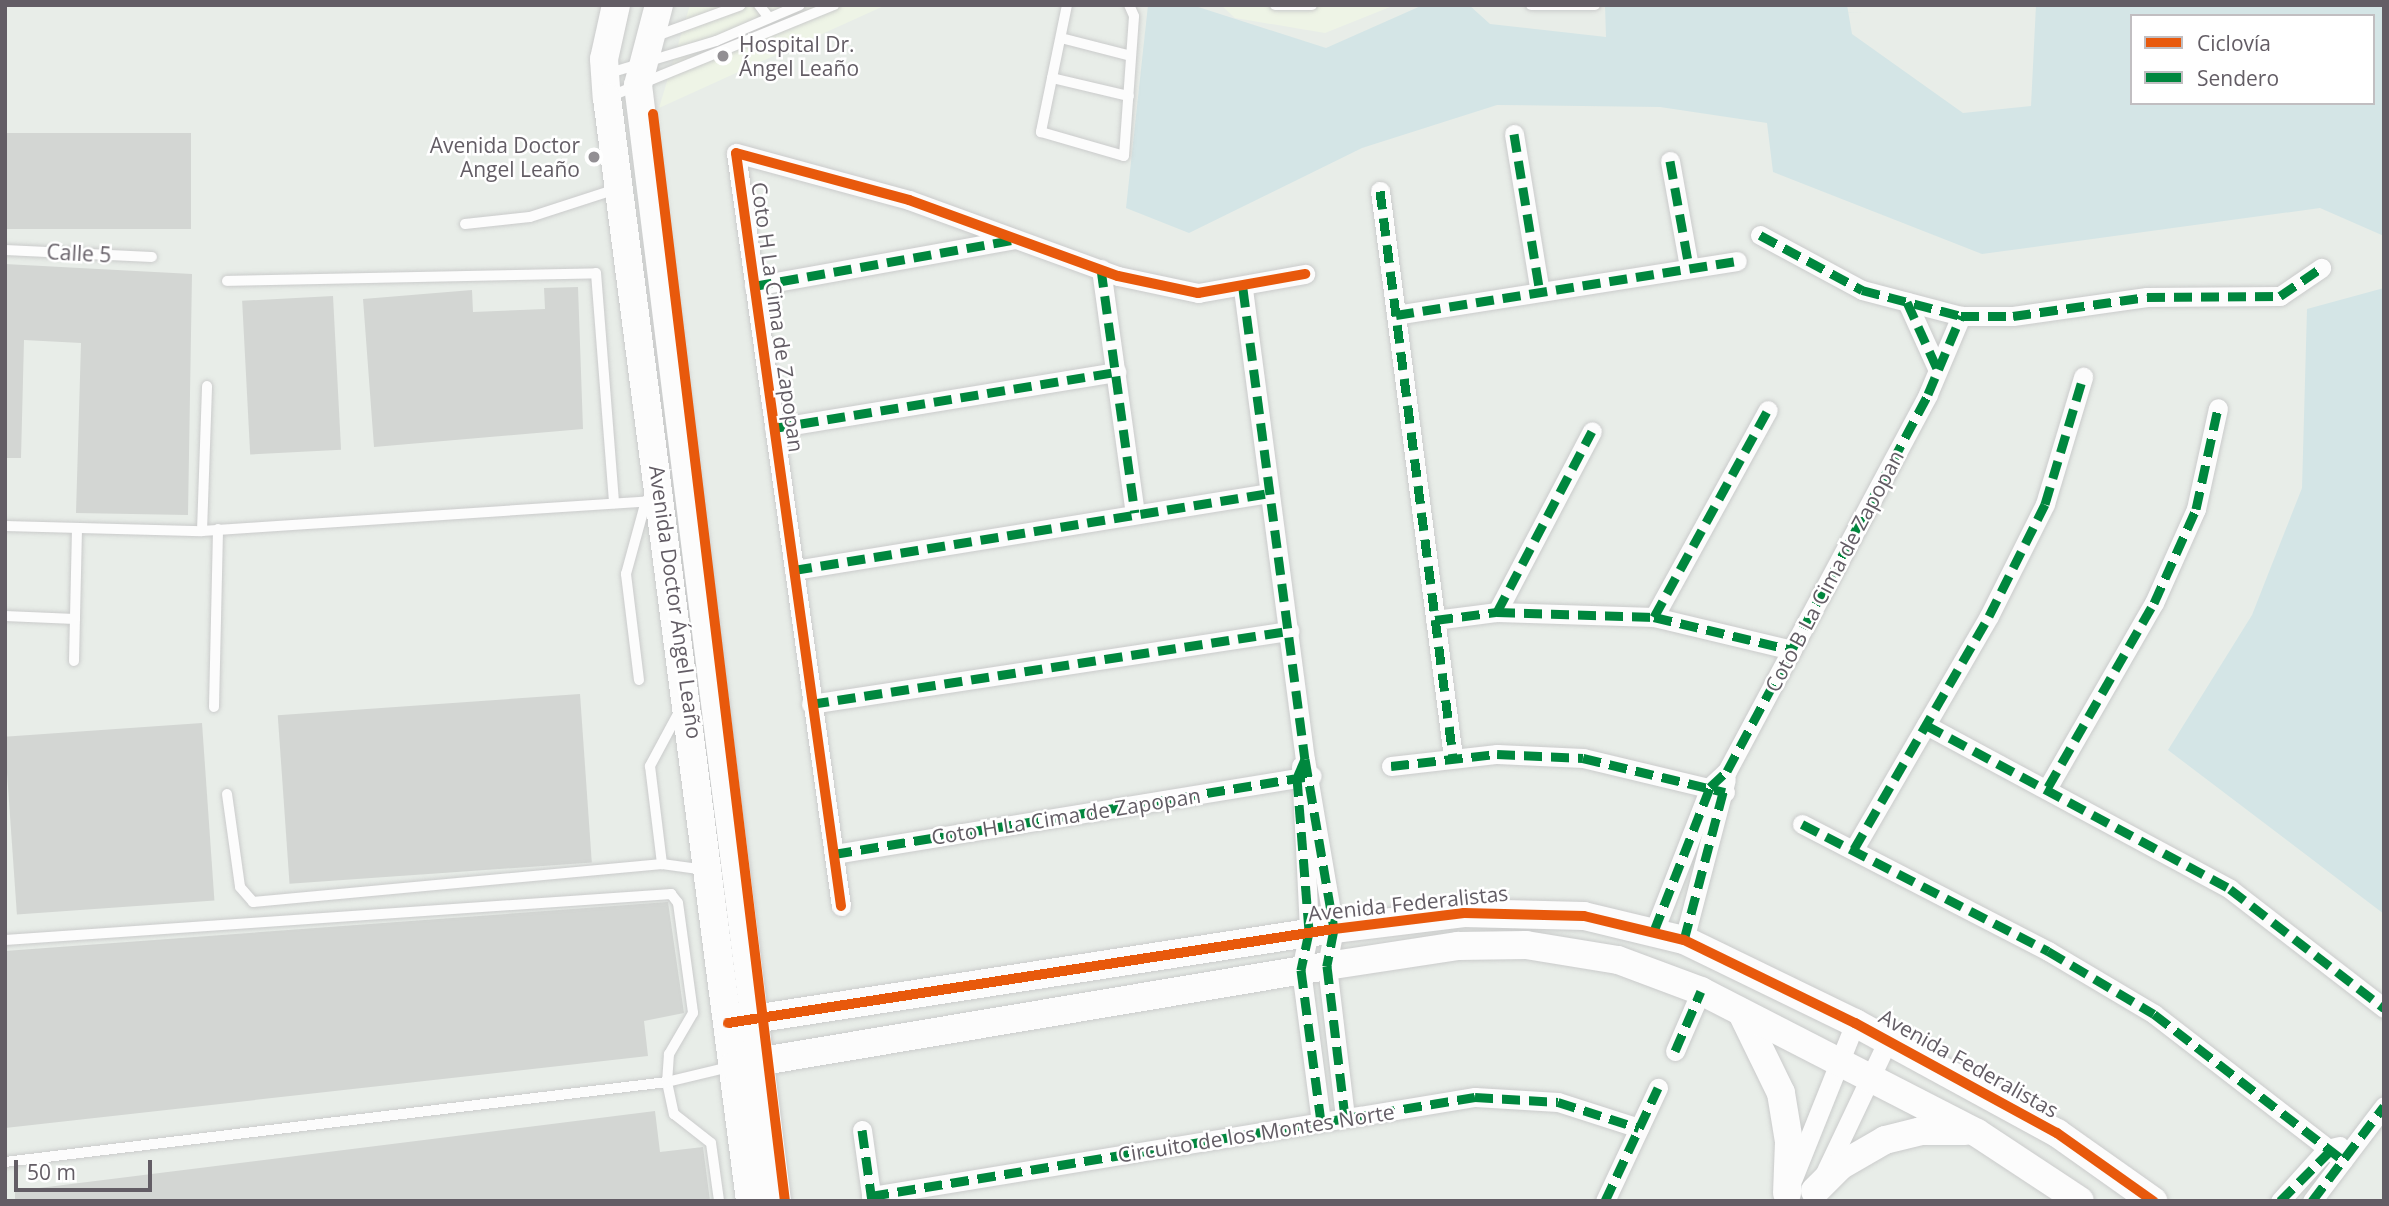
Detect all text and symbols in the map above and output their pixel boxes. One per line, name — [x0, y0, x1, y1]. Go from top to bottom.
legend — [2130, 14, 2375, 105]
text: Ciclovía — [2197, 29, 2271, 57]
place label: Hospital Dr. Ángel Leaño — [739, 31, 859, 81]
marker: Hospital Dr. Ángel Leaño — [713, 46, 733, 66]
text: Sendero — [2197, 64, 2279, 92]
place label: Avenida Doctor Angel Leaño — [430, 132, 580, 182]
marker: Avenida Doctor Angel Leaño — [586, 149, 602, 165]
street label: Coto H La Cima de Zapopan — [747, 180, 809, 454]
street label: Calle 5 — [46, 239, 112, 267]
street label: Coto B La Cima de Zapopan — [1759, 446, 1909, 696]
street label: Avenida Doctor Ángel Leaño — [644, 464, 708, 740]
street label: Coto H La Cima de Zapopan — [930, 782, 1202, 850]
street label: Avenida Federalistas — [1307, 880, 1509, 926]
street label: Avenida Federalistas — [1875, 1003, 2063, 1123]
street label: Circuito de los Montes Norte — [1116, 1099, 1396, 1167]
scale bar — [18, 1146, 156, 1190]
text: 50 m — [27, 1158, 76, 1186]

